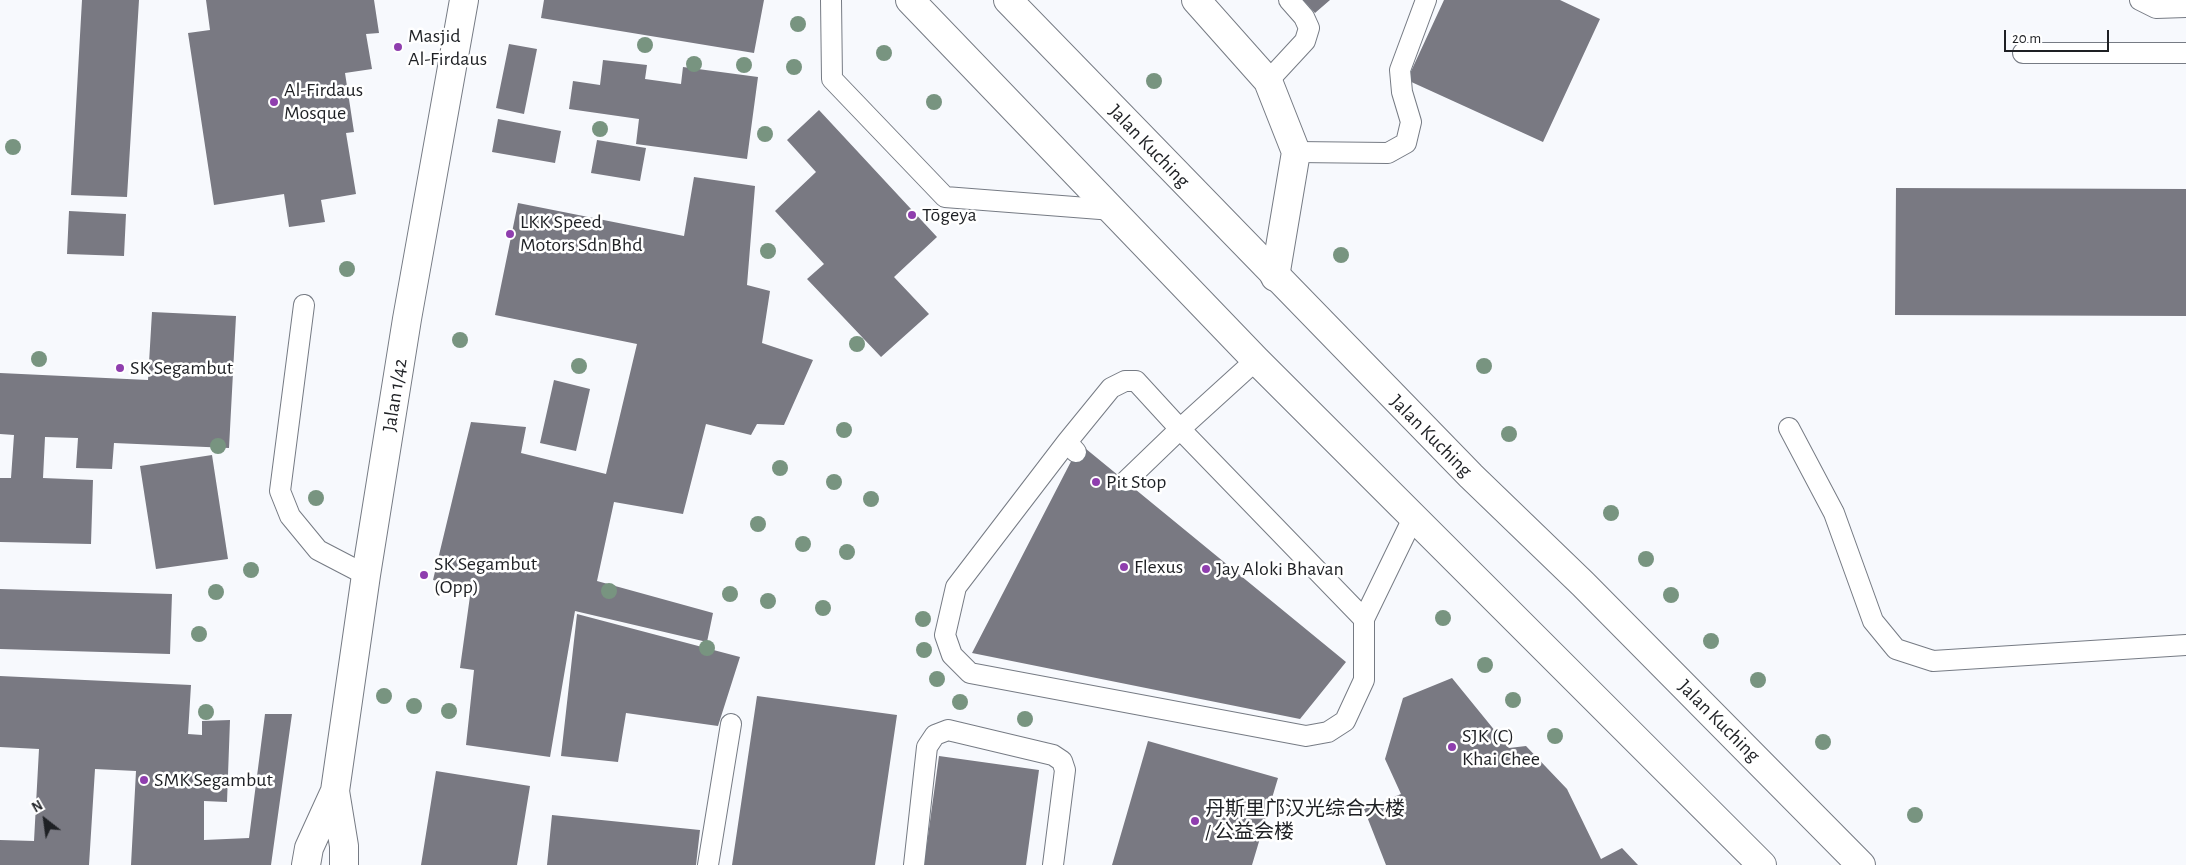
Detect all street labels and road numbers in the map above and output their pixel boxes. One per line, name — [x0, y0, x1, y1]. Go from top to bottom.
street label: Jalan Kuching — [1103, 99, 1195, 193]
street label: Jalan 1/42 — [377, 357, 413, 433]
street label: Jalan Kuching — [1385, 390, 1477, 482]
street label: Jalan Kuching — [1673, 675, 1765, 767]

